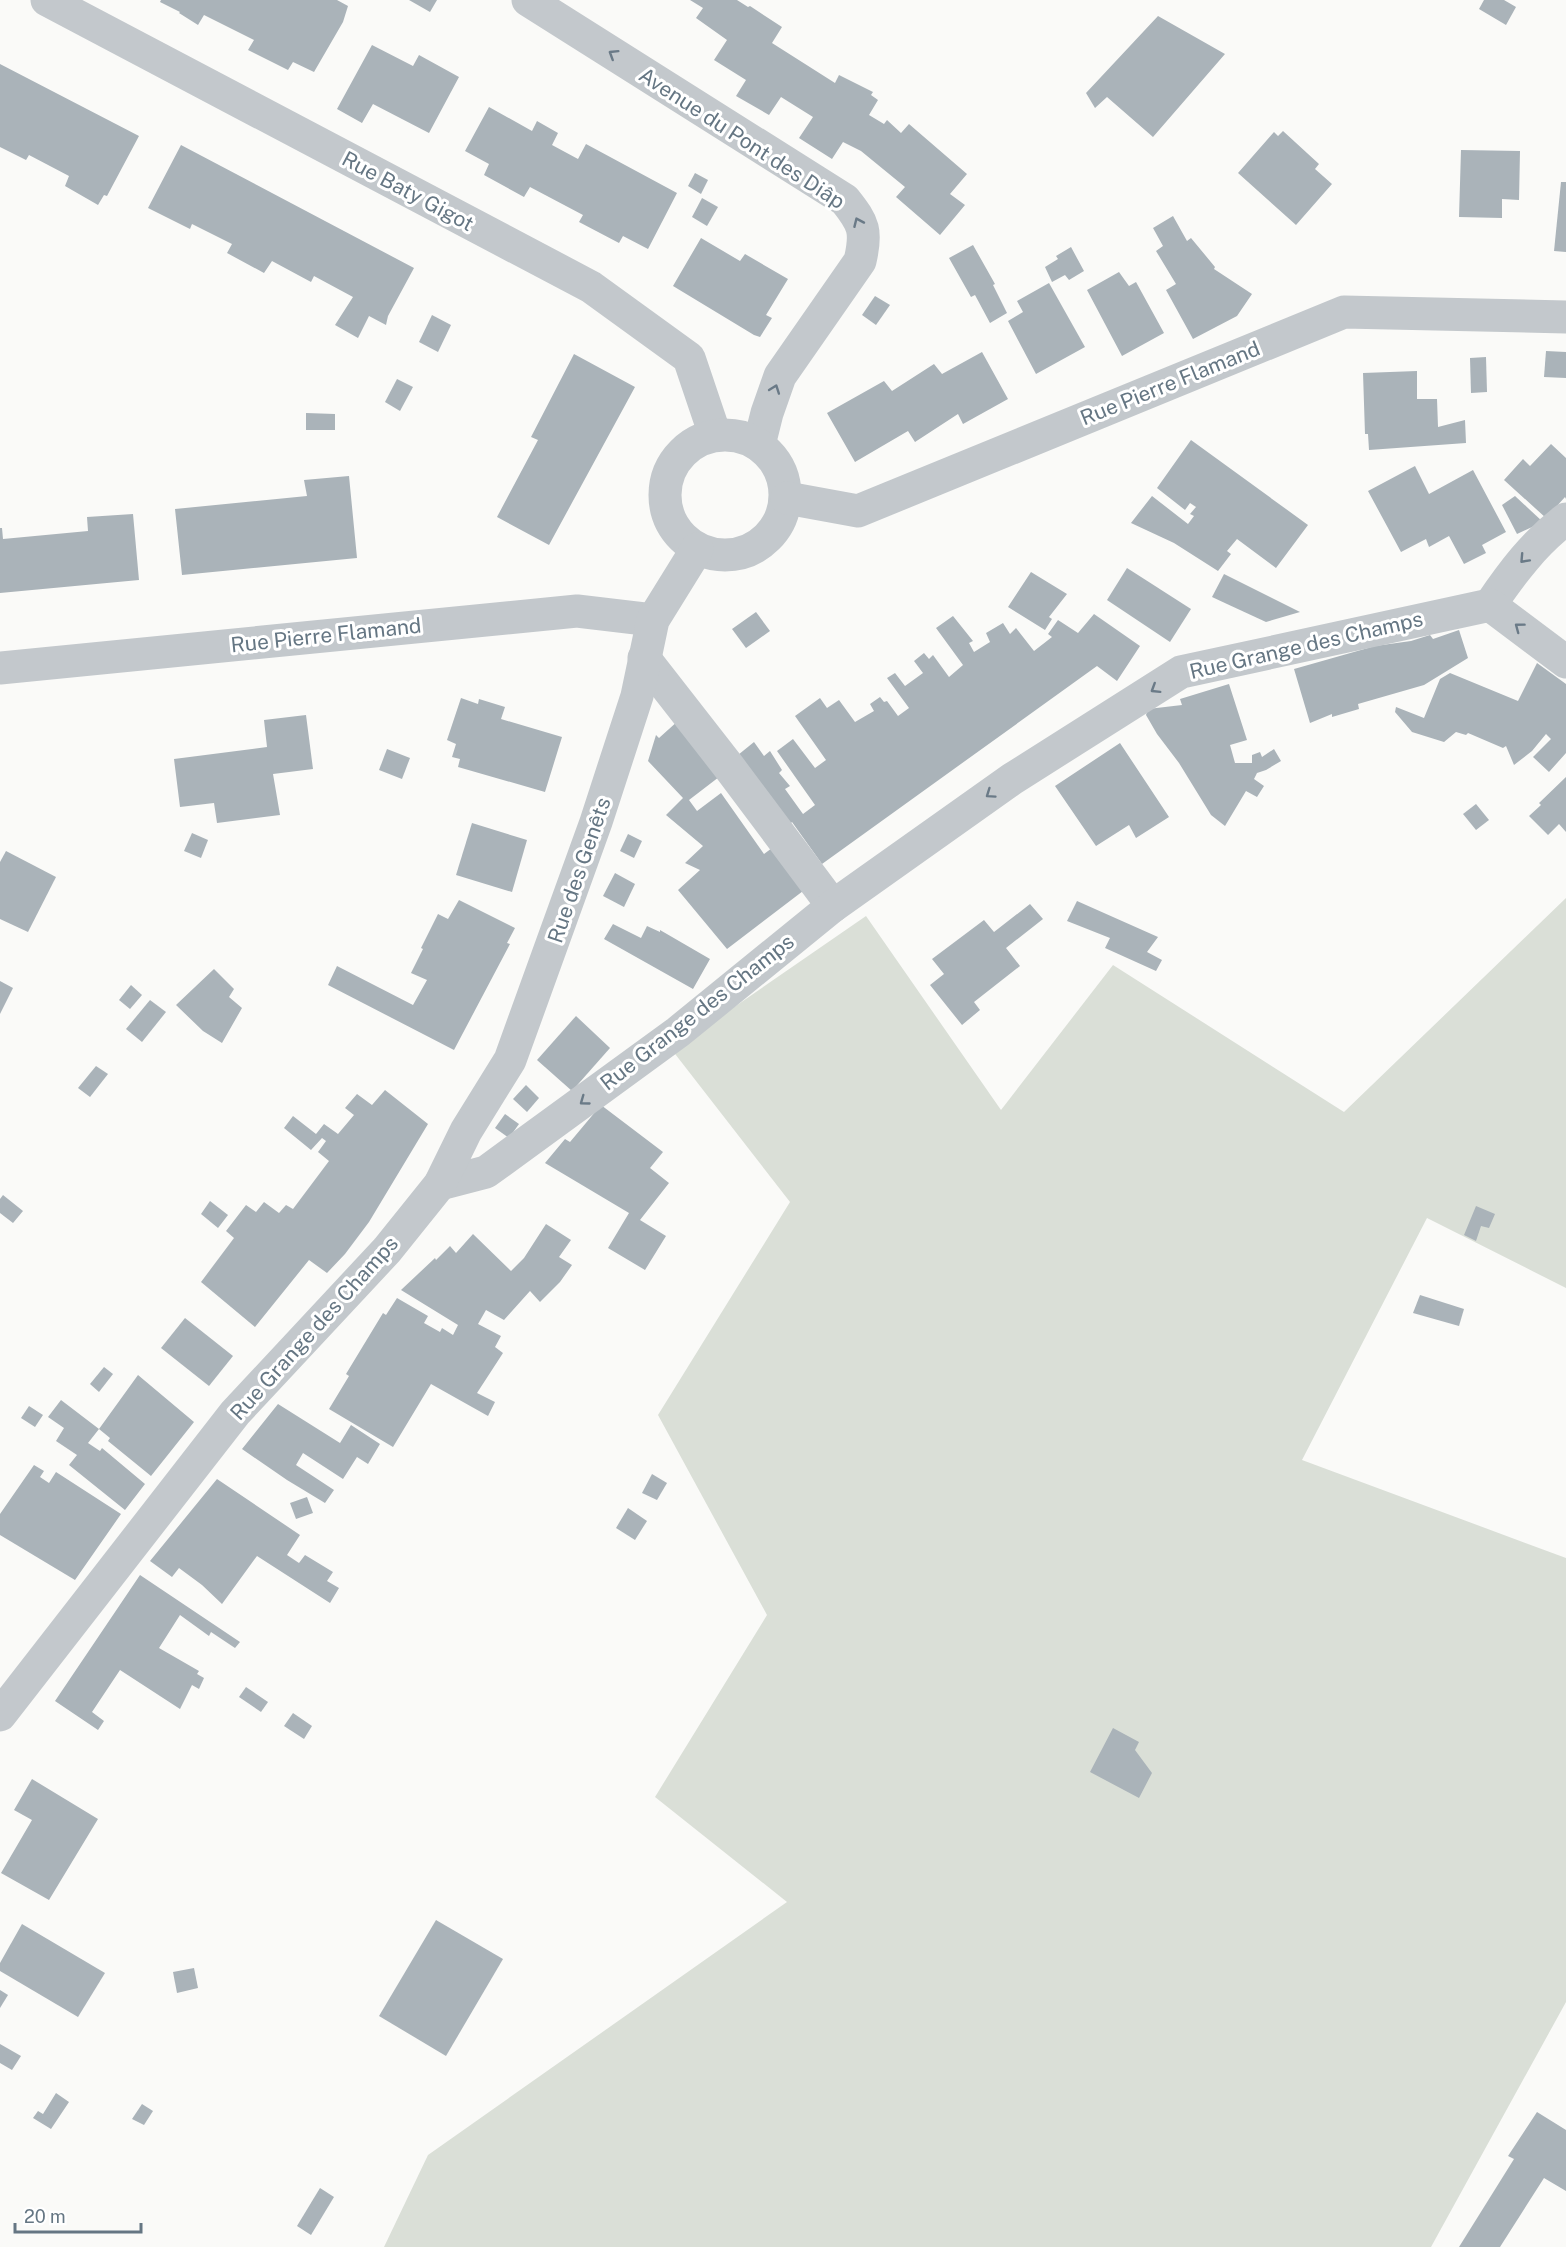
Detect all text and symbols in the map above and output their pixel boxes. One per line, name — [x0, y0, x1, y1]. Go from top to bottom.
one-way arrow — [609, 49, 619, 61]
street label: Avenue du Pont des Diâp — [634, 62, 850, 214]
street label: Rue Baty Gigot — [338, 146, 478, 236]
one-way arrow — [853, 217, 865, 228]
street label: Rue Pierre Flamand — [1077, 336, 1263, 430]
one-way arrow — [768, 384, 781, 395]
one-way arrow — [1520, 552, 1531, 562]
street label: Rue Grange des Champs — [1187, 606, 1425, 684]
street label: Rue Pierre Flamand — [230, 613, 422, 657]
one-way arrow — [1515, 623, 1526, 634]
one-way arrow — [1151, 681, 1161, 693]
one-way arrow — [986, 787, 997, 798]
street label: Rue des Genêts — [542, 794, 616, 946]
street label: Rue Grange des Champs — [595, 929, 799, 1095]
one-way arrow — [579, 1094, 590, 1105]
street label: Rue Grange des Champs — [225, 1231, 403, 1425]
scale bar — [15, 2196, 141, 2234]
text: 20 m — [24, 2206, 66, 2227]

